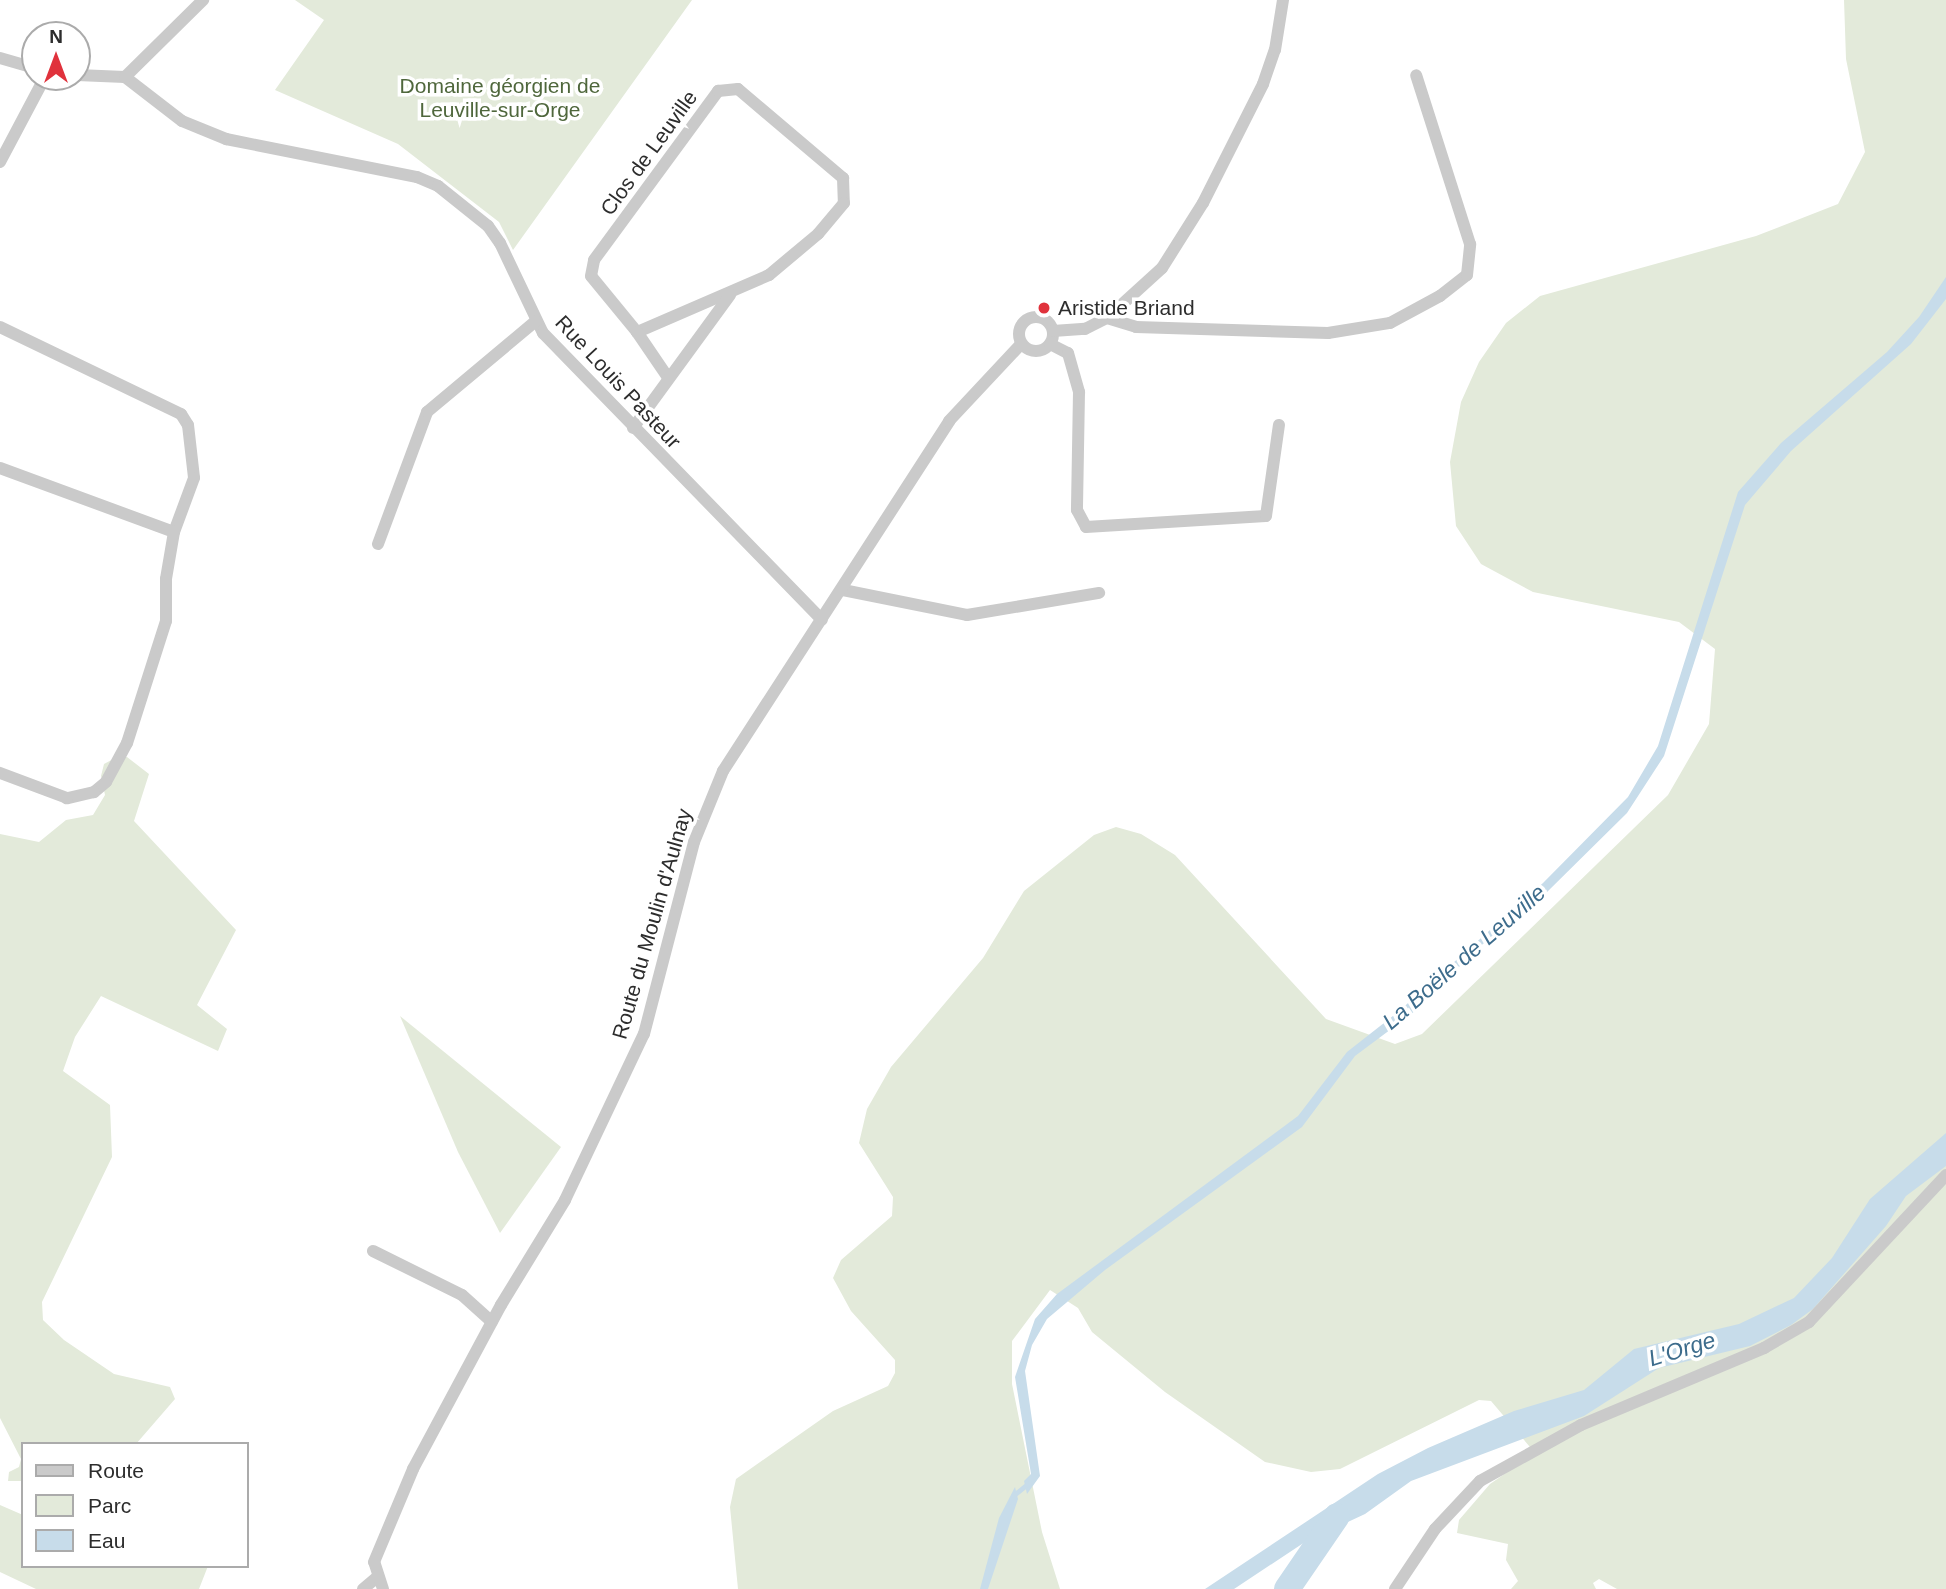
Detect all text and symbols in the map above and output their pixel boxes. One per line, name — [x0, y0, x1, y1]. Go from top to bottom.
north arrow — [21, 21, 91, 91]
text: N — [49, 26, 63, 47]
park label: Domaine géorgien de Leuville-sur-Orge — [400, 73, 600, 123]
street label: Clos de Leuville — [595, 86, 703, 220]
place label: Aristide Briand — [1058, 295, 1195, 321]
marker: Aristide Briand — [1036, 300, 1052, 316]
street label: Rue Louis Pasteur — [550, 310, 686, 454]
street label: Route du Moulin d'Aulnay — [607, 806, 697, 1042]
water label: La Boële de Leuville — [1377, 879, 1551, 1035]
water label: L'Orge — [1645, 1326, 1719, 1372]
legend — [21, 1442, 248, 1568]
text: Route — [88, 1459, 144, 1482]
text: Parc — [88, 1494, 131, 1517]
text: Eau — [88, 1529, 125, 1552]

